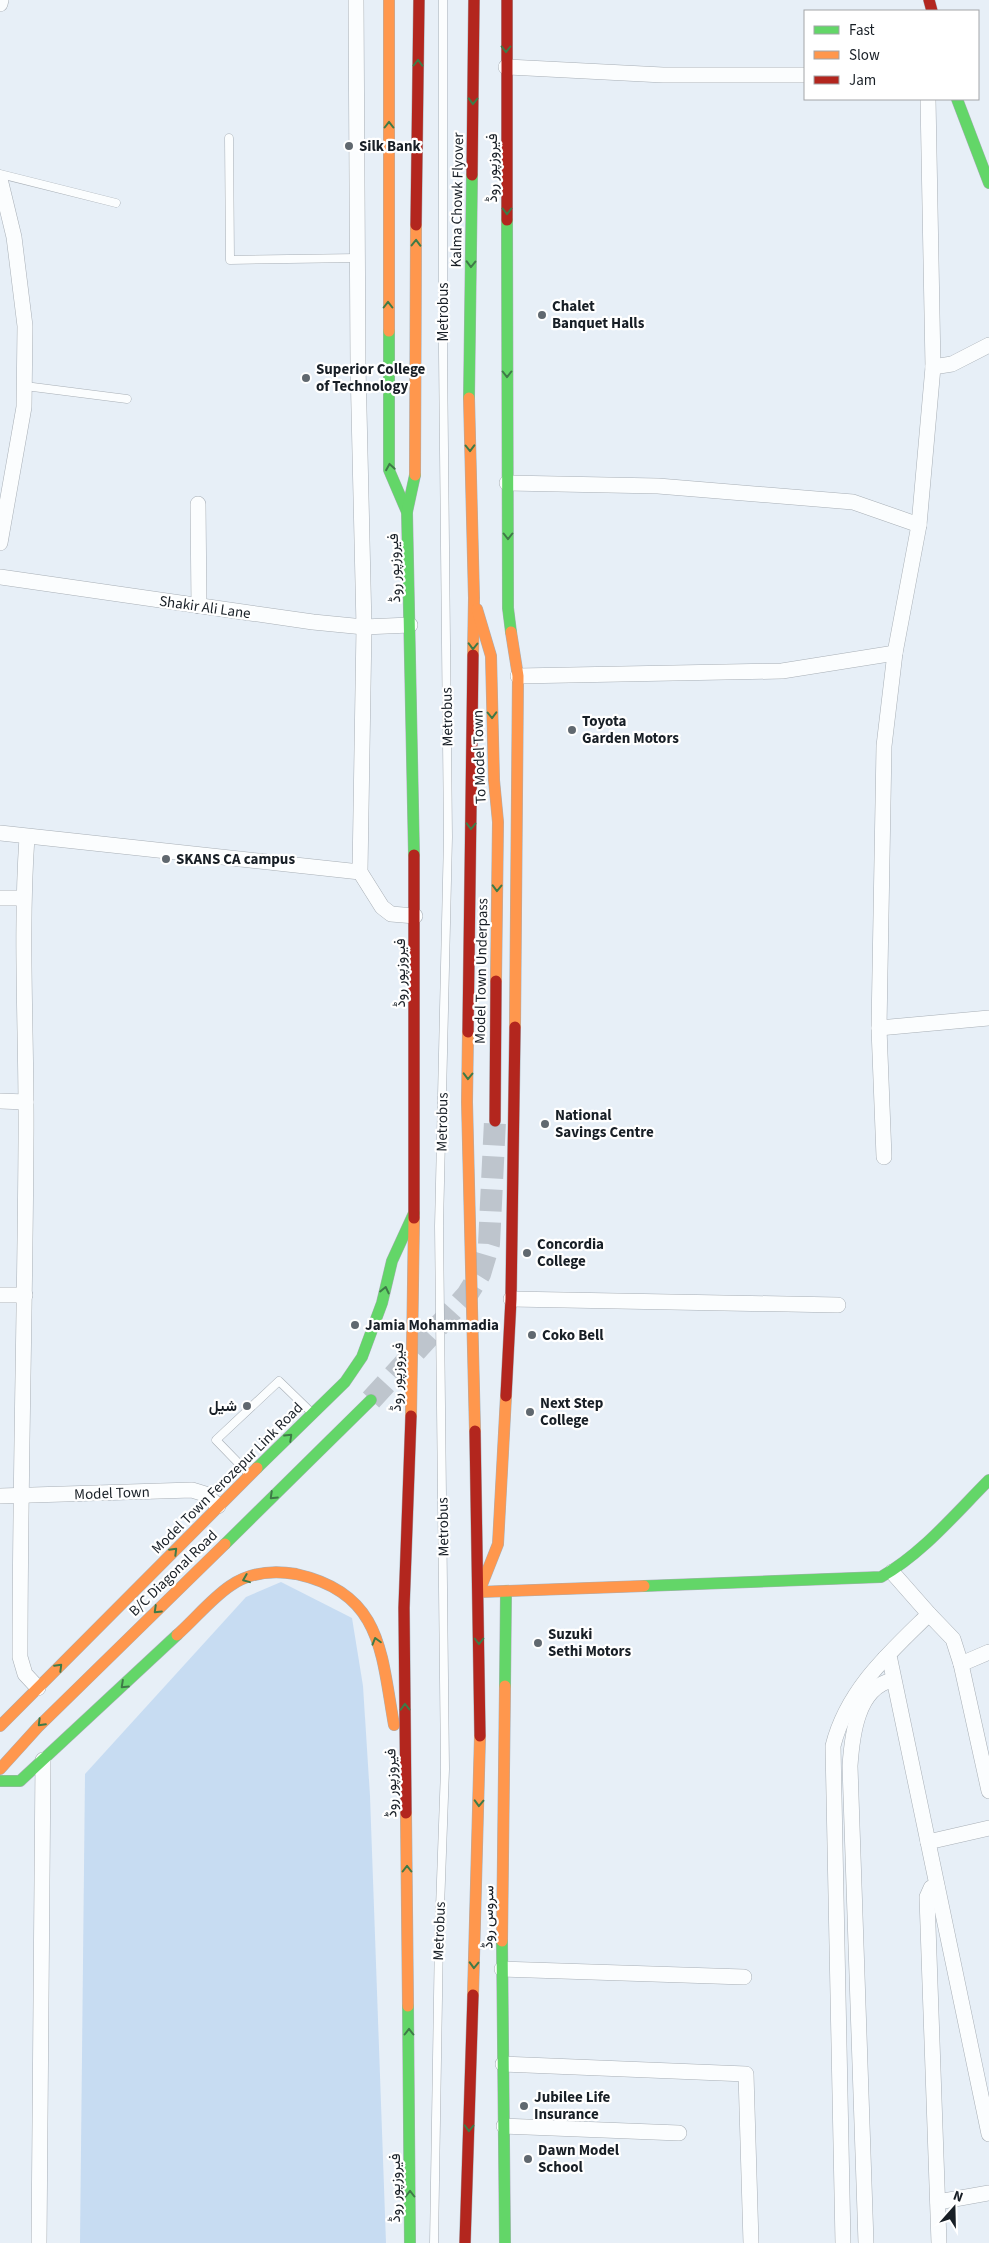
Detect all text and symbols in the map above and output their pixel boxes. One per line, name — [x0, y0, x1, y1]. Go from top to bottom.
legend — [804, 10, 979, 100]
text: Fast — [849, 20, 875, 41]
one-way arrow — [501, 45, 511, 53]
text: Slow — [849, 45, 880, 66]
one-way arrow — [413, 59, 423, 66]
text: Jam — [849, 70, 876, 91]
one-way arrow — [468, 98, 478, 105]
one-way arrow — [384, 120, 394, 128]
street label: Kalma Chowk Flyover — [446, 132, 469, 268]
street label: فیروزپور روڈ — [482, 133, 503, 203]
place label: Silk Bank — [359, 136, 422, 157]
marker: Silk Bank — [343, 140, 355, 152]
one-way arrow — [502, 208, 512, 215]
one-way arrow — [411, 239, 421, 246]
one-way arrow — [466, 260, 476, 268]
street label: Metrobus — [433, 282, 454, 342]
place label: Chalet Banquet Halls — [552, 296, 645, 334]
one-way arrow — [383, 300, 393, 308]
marker: Chalet Banquet Halls — [536, 309, 548, 321]
place label: Superior College of Technology — [316, 359, 426, 397]
one-way arrow — [502, 370, 512, 378]
marker: Superior College of Technology — [300, 372, 312, 384]
one-way arrow — [465, 445, 476, 453]
one-way arrow — [386, 462, 396, 471]
one-way arrow — [503, 532, 513, 540]
street label: فیروزپور روڈ — [383, 533, 406, 603]
street label: Shakir Ali Lane — [158, 591, 252, 624]
one-way arrow — [468, 642, 478, 650]
street label: Metrobus — [436, 687, 459, 747]
street label: To Model Town — [467, 710, 492, 804]
one-way arrow — [487, 711, 498, 719]
place label: Toyota Garden Motors — [582, 711, 679, 749]
marker: Toyota Garden Motors — [566, 724, 578, 736]
one-way arrow — [466, 822, 476, 830]
place label: SKANS CA campus — [176, 849, 295, 870]
marker: SKANS CA campus — [160, 853, 172, 865]
one-way arrow — [492, 885, 502, 893]
street label: Model Town Underpass — [470, 898, 493, 1044]
street label: فیروزپور روڈ — [390, 938, 411, 1008]
one-way arrow — [463, 1072, 473, 1080]
street label: Metrobus — [431, 1092, 454, 1152]
place label: National Savings Centre — [555, 1105, 654, 1143]
marker: National Savings Centre — [539, 1118, 551, 1130]
place label: Concordia College — [537, 1234, 604, 1272]
marker: Concordia College — [521, 1247, 533, 1259]
one-way arrow — [379, 1285, 390, 1294]
place label: Jamia Mohammadia — [365, 1315, 499, 1336]
marker: Jamia Mohammadia — [349, 1319, 361, 1331]
place label: Coko Bell — [542, 1325, 604, 1346]
marker: Coko Bell — [526, 1329, 538, 1341]
street label: فیروزپور روڈ — [386, 1342, 409, 1412]
place label: Next Step College — [540, 1393, 604, 1431]
place label: شیل — [209, 1396, 237, 1417]
street label: Model Town Ferozepur Link Road — [147, 1398, 308, 1559]
marker: شیل — [241, 1400, 253, 1412]
marker: Next Step College — [524, 1406, 536, 1418]
one-way arrow — [284, 1434, 293, 1443]
street label: Model Town — [74, 1482, 150, 1505]
one-way arrow — [270, 1490, 279, 1499]
street label: Metrobus — [432, 1497, 455, 1557]
street label: B/C Diagonal Road — [124, 1525, 222, 1621]
one-way arrow — [168, 1548, 177, 1557]
one-way arrow — [242, 1573, 251, 1583]
one-way arrow — [154, 1604, 163, 1613]
place label: Suzuki Sethi Motors — [548, 1624, 631, 1662]
one-way arrow — [372, 1637, 382, 1645]
one-way arrow — [474, 1637, 484, 1645]
marker: Suzuki Sethi Motors — [532, 1637, 544, 1649]
one-way arrow — [54, 1664, 63, 1673]
one-way arrow — [120, 1679, 129, 1688]
one-way arrow — [400, 1703, 410, 1710]
one-way arrow — [38, 1718, 47, 1727]
street label: فیروزپور روڈ — [380, 1748, 403, 1818]
one-way arrow — [474, 1799, 485, 1807]
one-way arrow — [402, 1865, 412, 1873]
street label: سروس روڈ — [477, 1885, 500, 1949]
street label: Metrobus — [428, 1901, 451, 1961]
one-way arrow — [469, 1962, 479, 1970]
one-way arrow — [403, 2028, 414, 2036]
place label: Jubilee Life Insurance — [534, 2087, 611, 2125]
marker: Jubilee Life Insurance — [518, 2100, 530, 2112]
one-way arrow — [463, 2124, 474, 2132]
place label: Dawn Model School — [538, 2140, 620, 2178]
street label: فیروزپور روڈ — [385, 2153, 406, 2223]
marker: Dawn Model School — [522, 2153, 534, 2165]
north arrow — [929, 2183, 979, 2233]
text: N — [950, 2186, 966, 2208]
one-way arrow — [405, 2190, 415, 2198]

